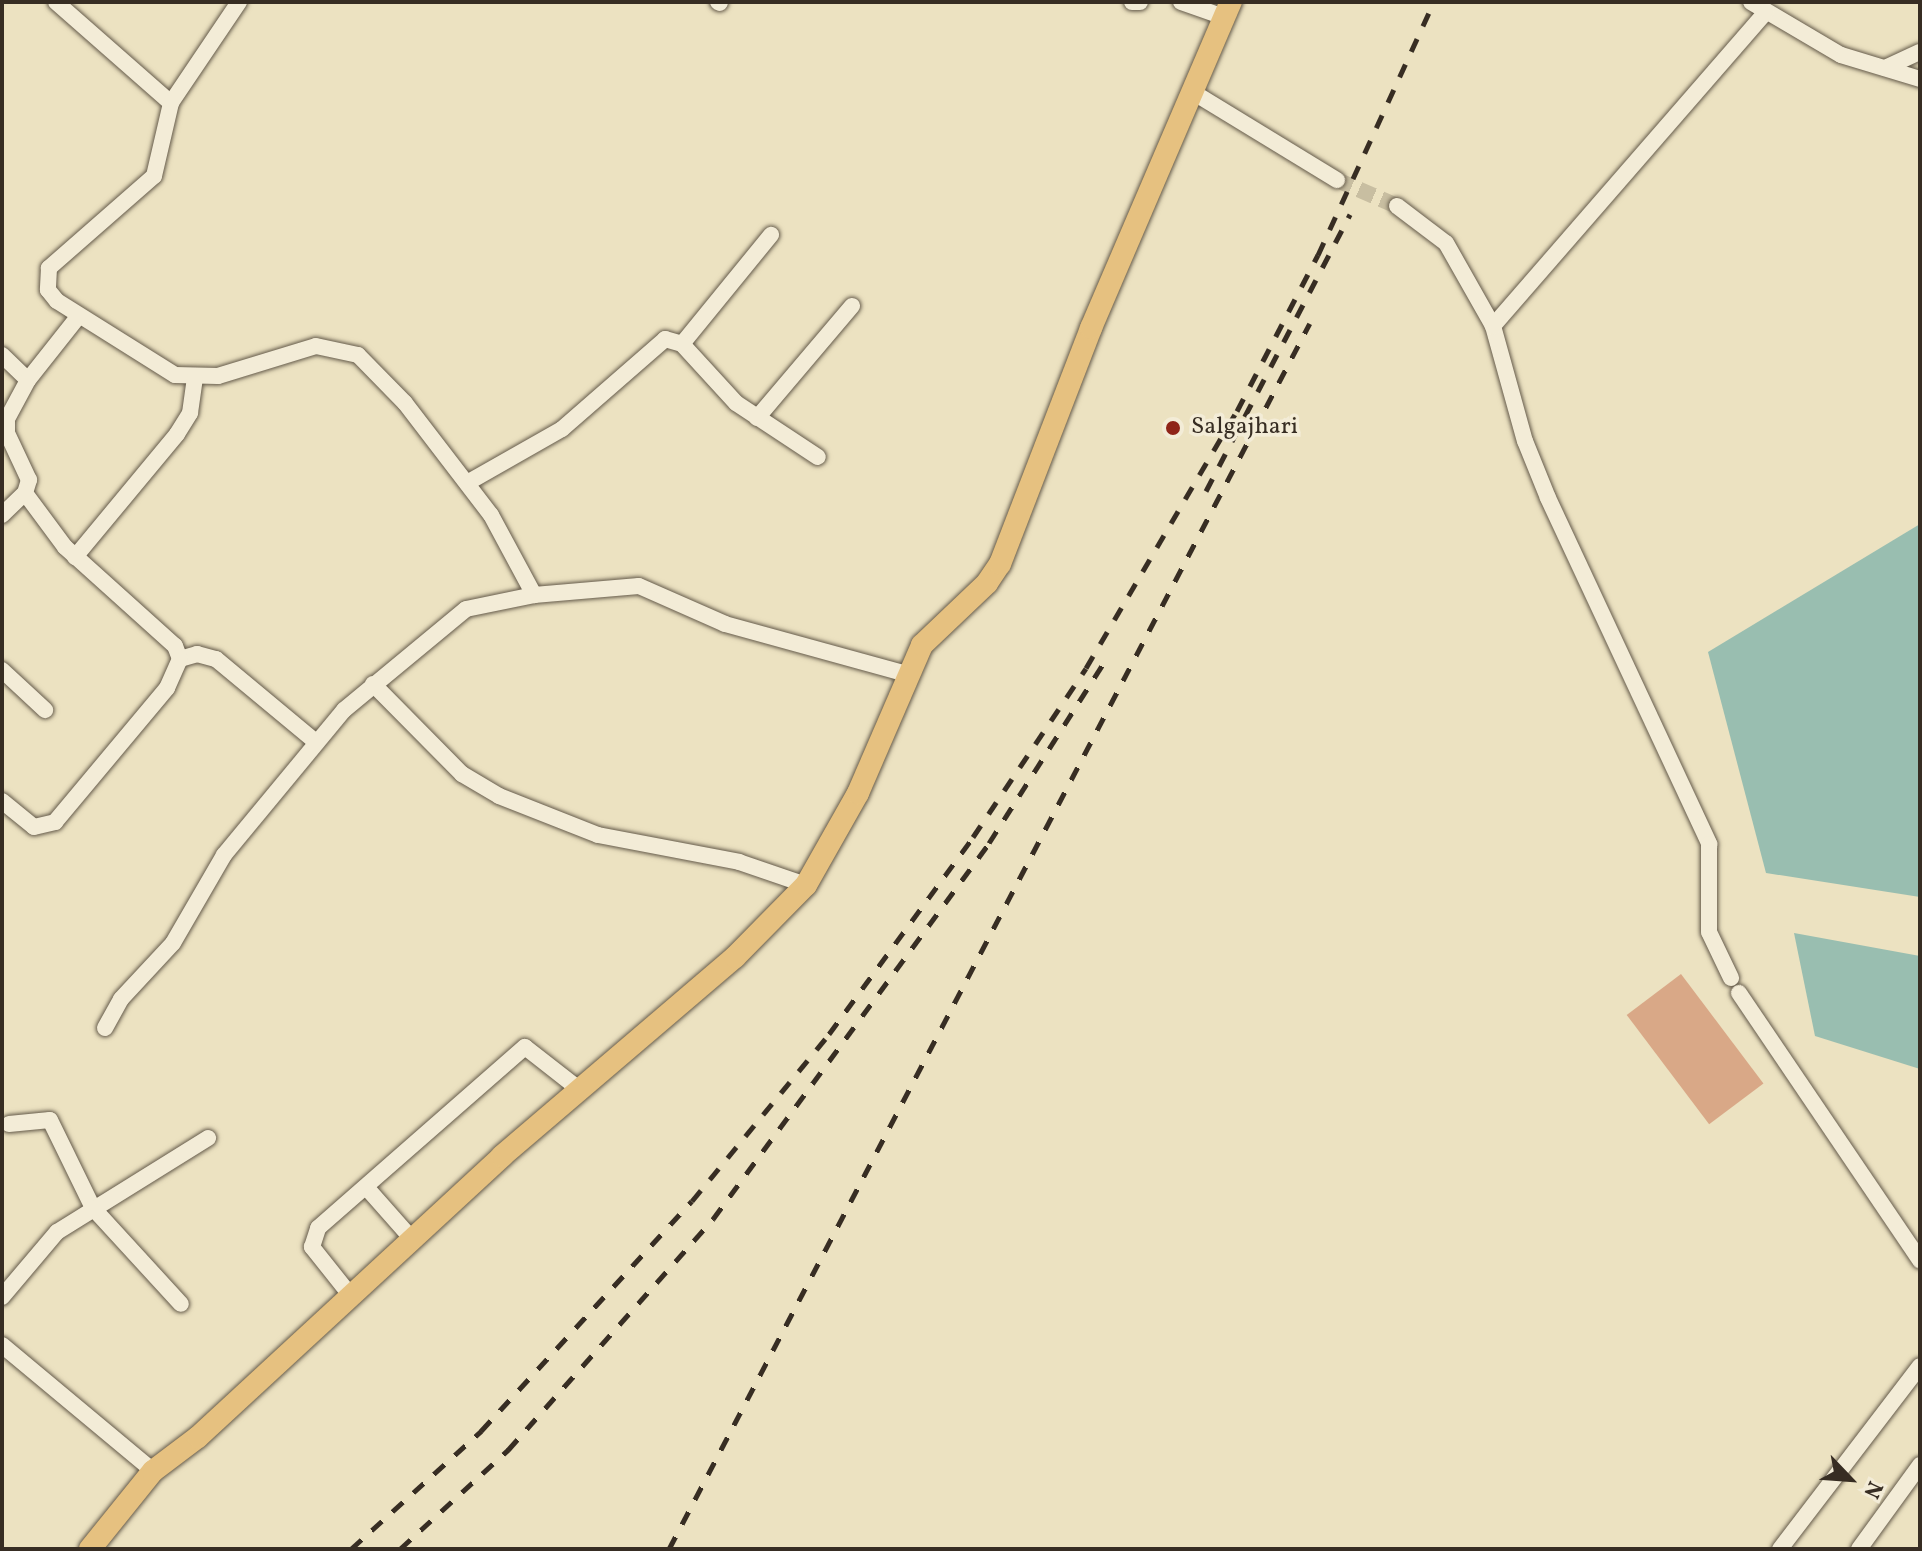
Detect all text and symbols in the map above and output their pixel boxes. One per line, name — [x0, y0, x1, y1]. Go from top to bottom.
place label: Salgajhari — [1191, 414, 1298, 442]
marker: Salgajhari — [1162, 417, 1184, 439]
north arrow — [1810, 1439, 1890, 1519]
text: N — [1855, 1476, 1890, 1503]

